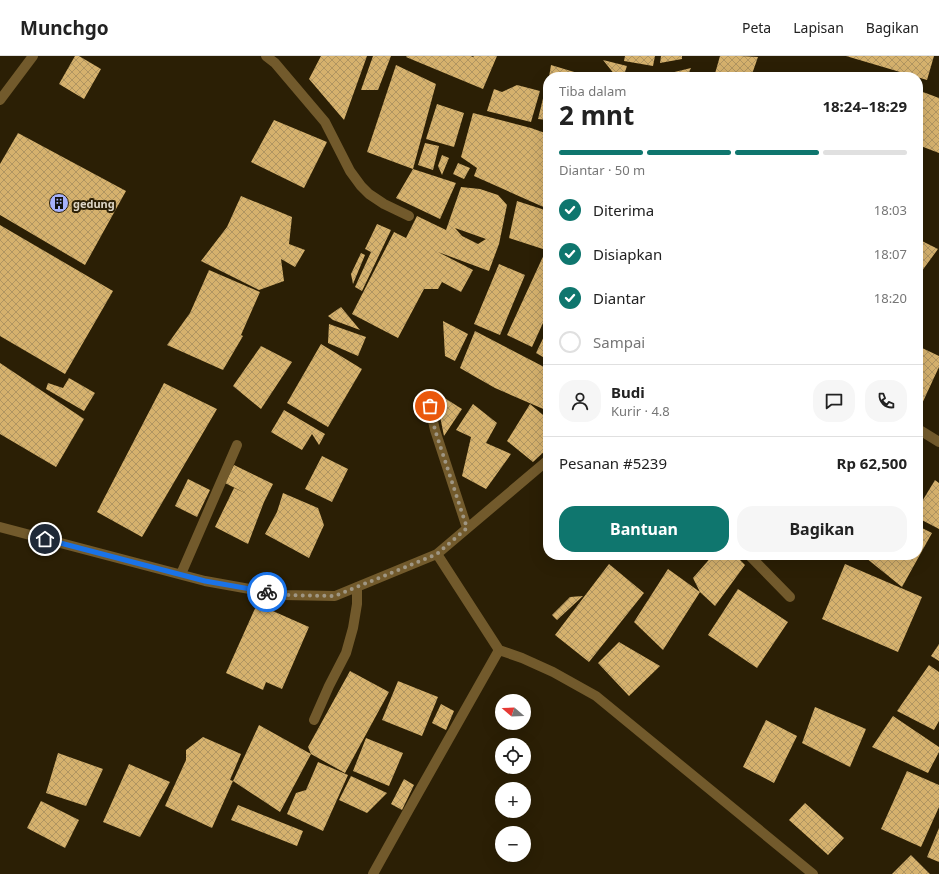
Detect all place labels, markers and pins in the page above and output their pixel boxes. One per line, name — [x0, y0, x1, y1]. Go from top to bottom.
building icon: gedung — [48, 192, 70, 214]
place label: gedung — [73, 196, 115, 211]
pin — [413, 389, 447, 423]
pin — [28, 522, 62, 556]

